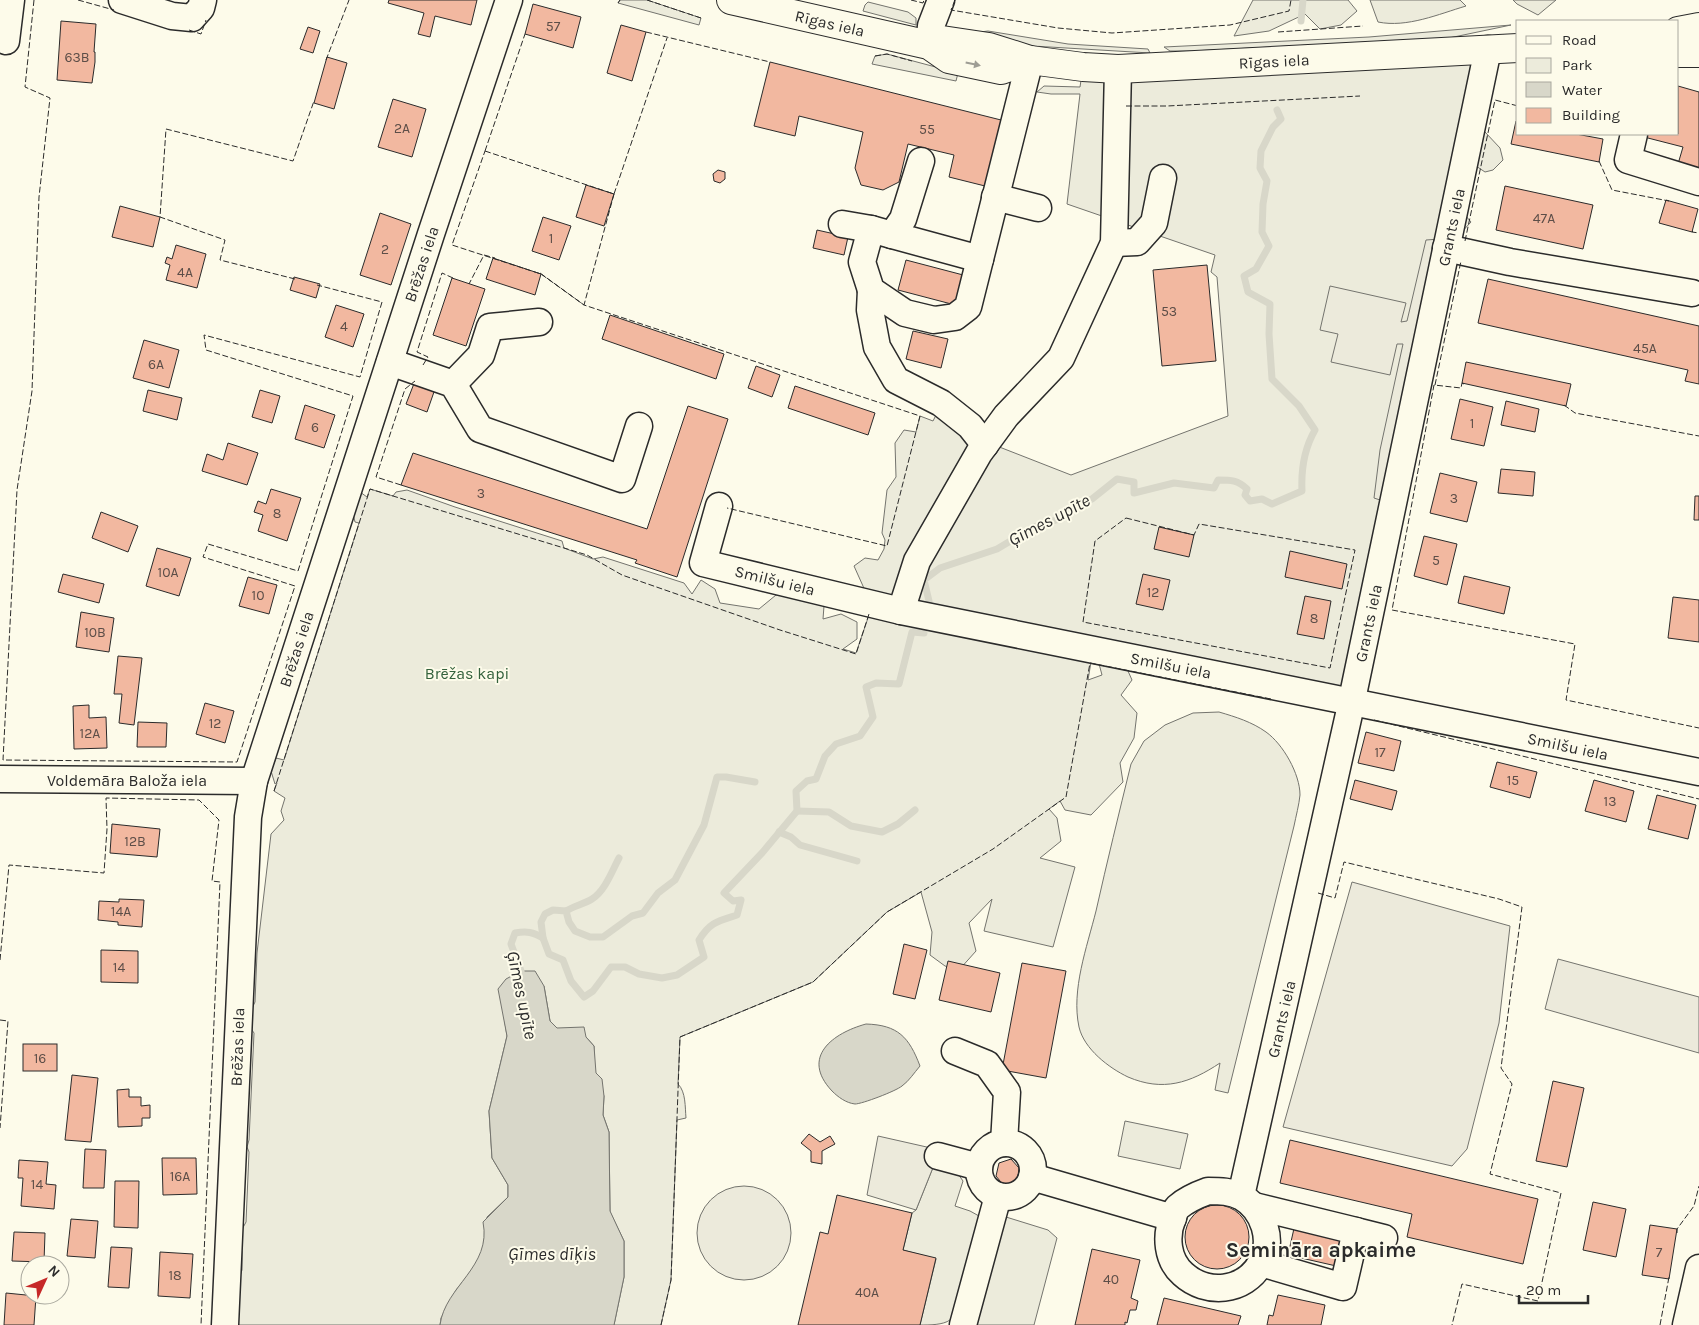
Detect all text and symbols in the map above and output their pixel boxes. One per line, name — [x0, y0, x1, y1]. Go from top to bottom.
street label: Rīgas iela — [793, 6, 867, 41]
house number: 57 — [546, 18, 561, 35]
legend — [1516, 20, 1679, 135]
text: Road — [1562, 31, 1597, 49]
house number: 63B — [65, 49, 89, 66]
street label: Rīgas iela — [1238, 50, 1310, 73]
text: Park — [1562, 56, 1592, 74]
one-way arrow — [965, 61, 981, 69]
text: Water — [1562, 81, 1603, 99]
text: Building — [1562, 106, 1620, 124]
house number: 2A — [394, 120, 410, 137]
house number: 55 — [919, 121, 935, 138]
street label: Grants iela — [1434, 186, 1469, 268]
house number: 47A — [1533, 210, 1555, 227]
street label: Brēžas iela — [400, 224, 443, 305]
house number: 1 — [549, 230, 553, 247]
house number: 2 — [381, 241, 389, 258]
house number: 4A — [177, 264, 193, 281]
house number: 53 — [1161, 303, 1177, 320]
house number: 4 — [340, 318, 348, 335]
house number: 45A — [1633, 340, 1657, 357]
house number: 6A — [148, 356, 164, 373]
house number: 1 — [1470, 415, 1474, 432]
house number: 6 — [311, 419, 319, 436]
house number: 3 — [477, 485, 485, 502]
water label: Ģīmes upīte — [1004, 489, 1094, 551]
house number: 3 — [1450, 490, 1458, 507]
house number: 8 — [273, 505, 281, 522]
house number: 5 — [1432, 552, 1440, 569]
street label: Smilšu iela — [733, 561, 817, 600]
house number: 10A — [158, 564, 178, 581]
street label: Grants iela — [1351, 582, 1386, 664]
house number: 12 — [1147, 584, 1159, 601]
house number: 10 — [252, 587, 264, 604]
street label: Brēžas iela — [275, 609, 318, 690]
house number: 8 — [1310, 610, 1318, 627]
house number: 10B — [84, 624, 106, 641]
street label: Smilšu iela — [1129, 648, 1213, 683]
park label: Brēžas kapi — [425, 664, 509, 683]
house number: 12 — [209, 715, 221, 732]
house number: 12A — [80, 725, 100, 742]
street label: Smilšu iela — [1526, 729, 1610, 764]
house number: 17 — [1374, 744, 1386, 761]
street label: Voldemāra Baloža iela — [47, 771, 207, 790]
house number: 15 — [1507, 772, 1519, 789]
house number: 13 — [1604, 793, 1616, 810]
house number: 12B — [124, 833, 146, 850]
house number: 14A — [111, 903, 131, 920]
water label: Ģīmes upīte — [502, 949, 542, 1041]
house number: 14 — [113, 959, 125, 976]
street label: Grants iela — [1263, 978, 1300, 1060]
street label: Brēžas iela — [227, 1007, 248, 1087]
house number: 16 — [34, 1050, 46, 1067]
house number: 16A — [170, 1168, 190, 1185]
house number: 14 — [31, 1176, 43, 1193]
district label: Semināra apkaime — [1226, 1238, 1416, 1262]
water label: Ģīmes dīķis — [508, 1243, 596, 1265]
house number: 7 — [1656, 1244, 1663, 1261]
north arrow — [20, 1255, 70, 1305]
text: N — [44, 1262, 64, 1281]
house number: 18 — [168, 1267, 182, 1284]
house number: 40 — [1103, 1271, 1119, 1288]
scale bar — [1519, 1272, 1588, 1304]
text: 20 m — [1526, 1281, 1561, 1299]
house number: 40A — [855, 1284, 879, 1301]

